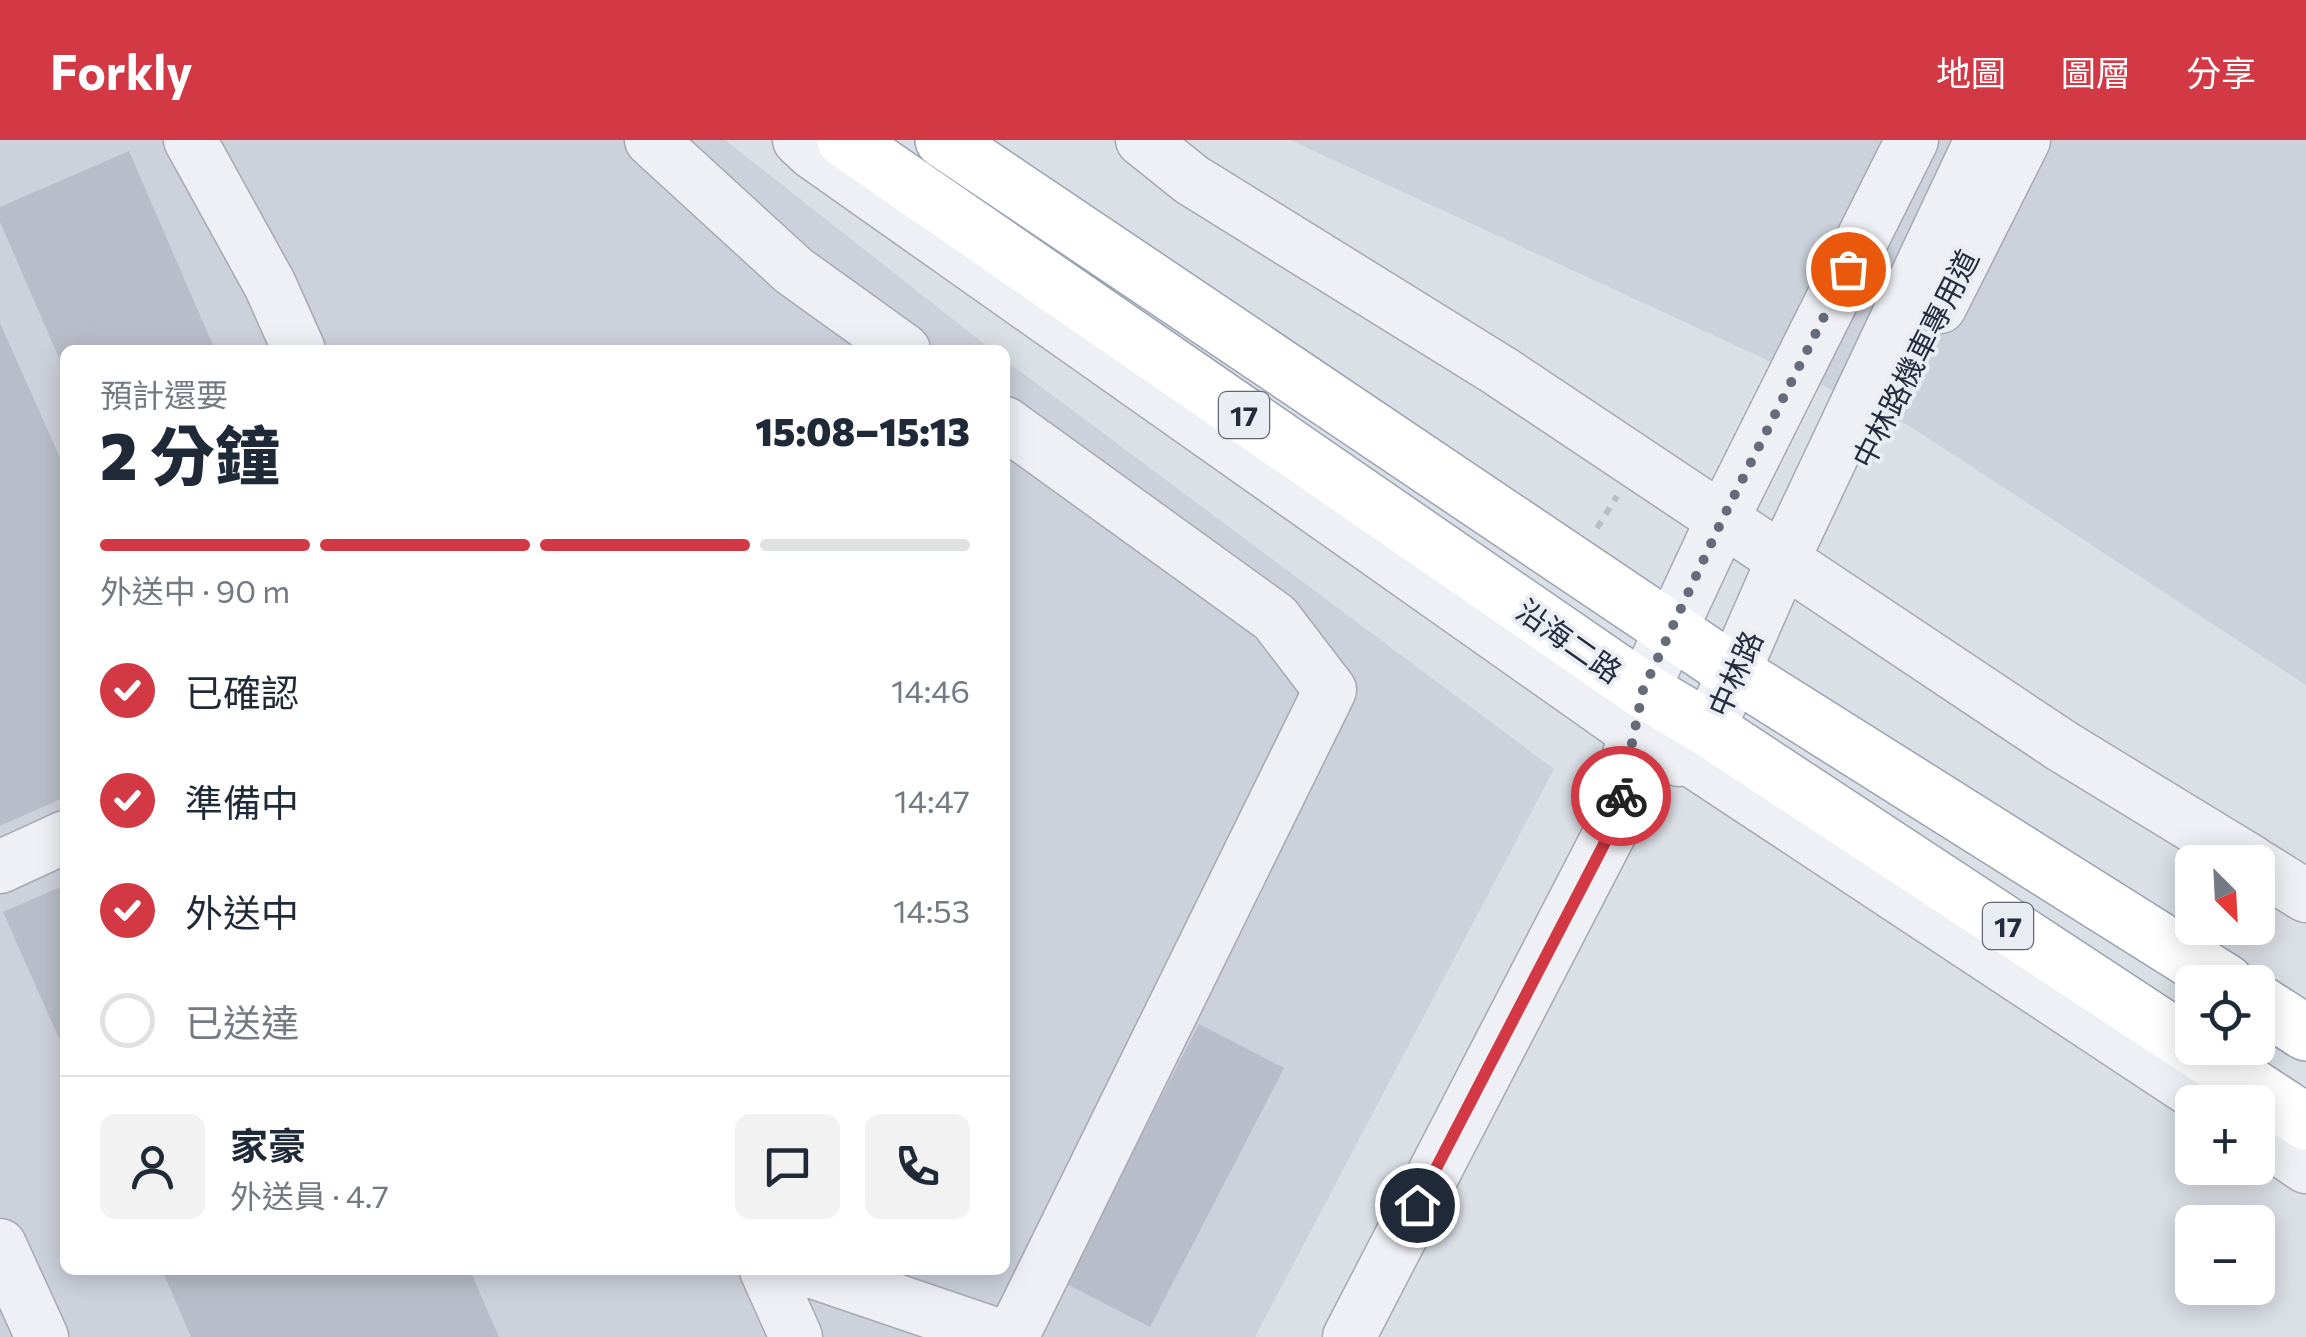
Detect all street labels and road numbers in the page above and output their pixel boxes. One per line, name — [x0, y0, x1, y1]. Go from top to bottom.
street label: 中林路機車專用道 — [1843, 243, 1985, 473]
road number: 17 — [1219, 392, 1269, 438]
street label: 沿海二路 — [1510, 590, 1630, 690]
street label: 中林路 — [1699, 624, 1769, 722]
road number: 17 — [1983, 903, 2033, 949]

